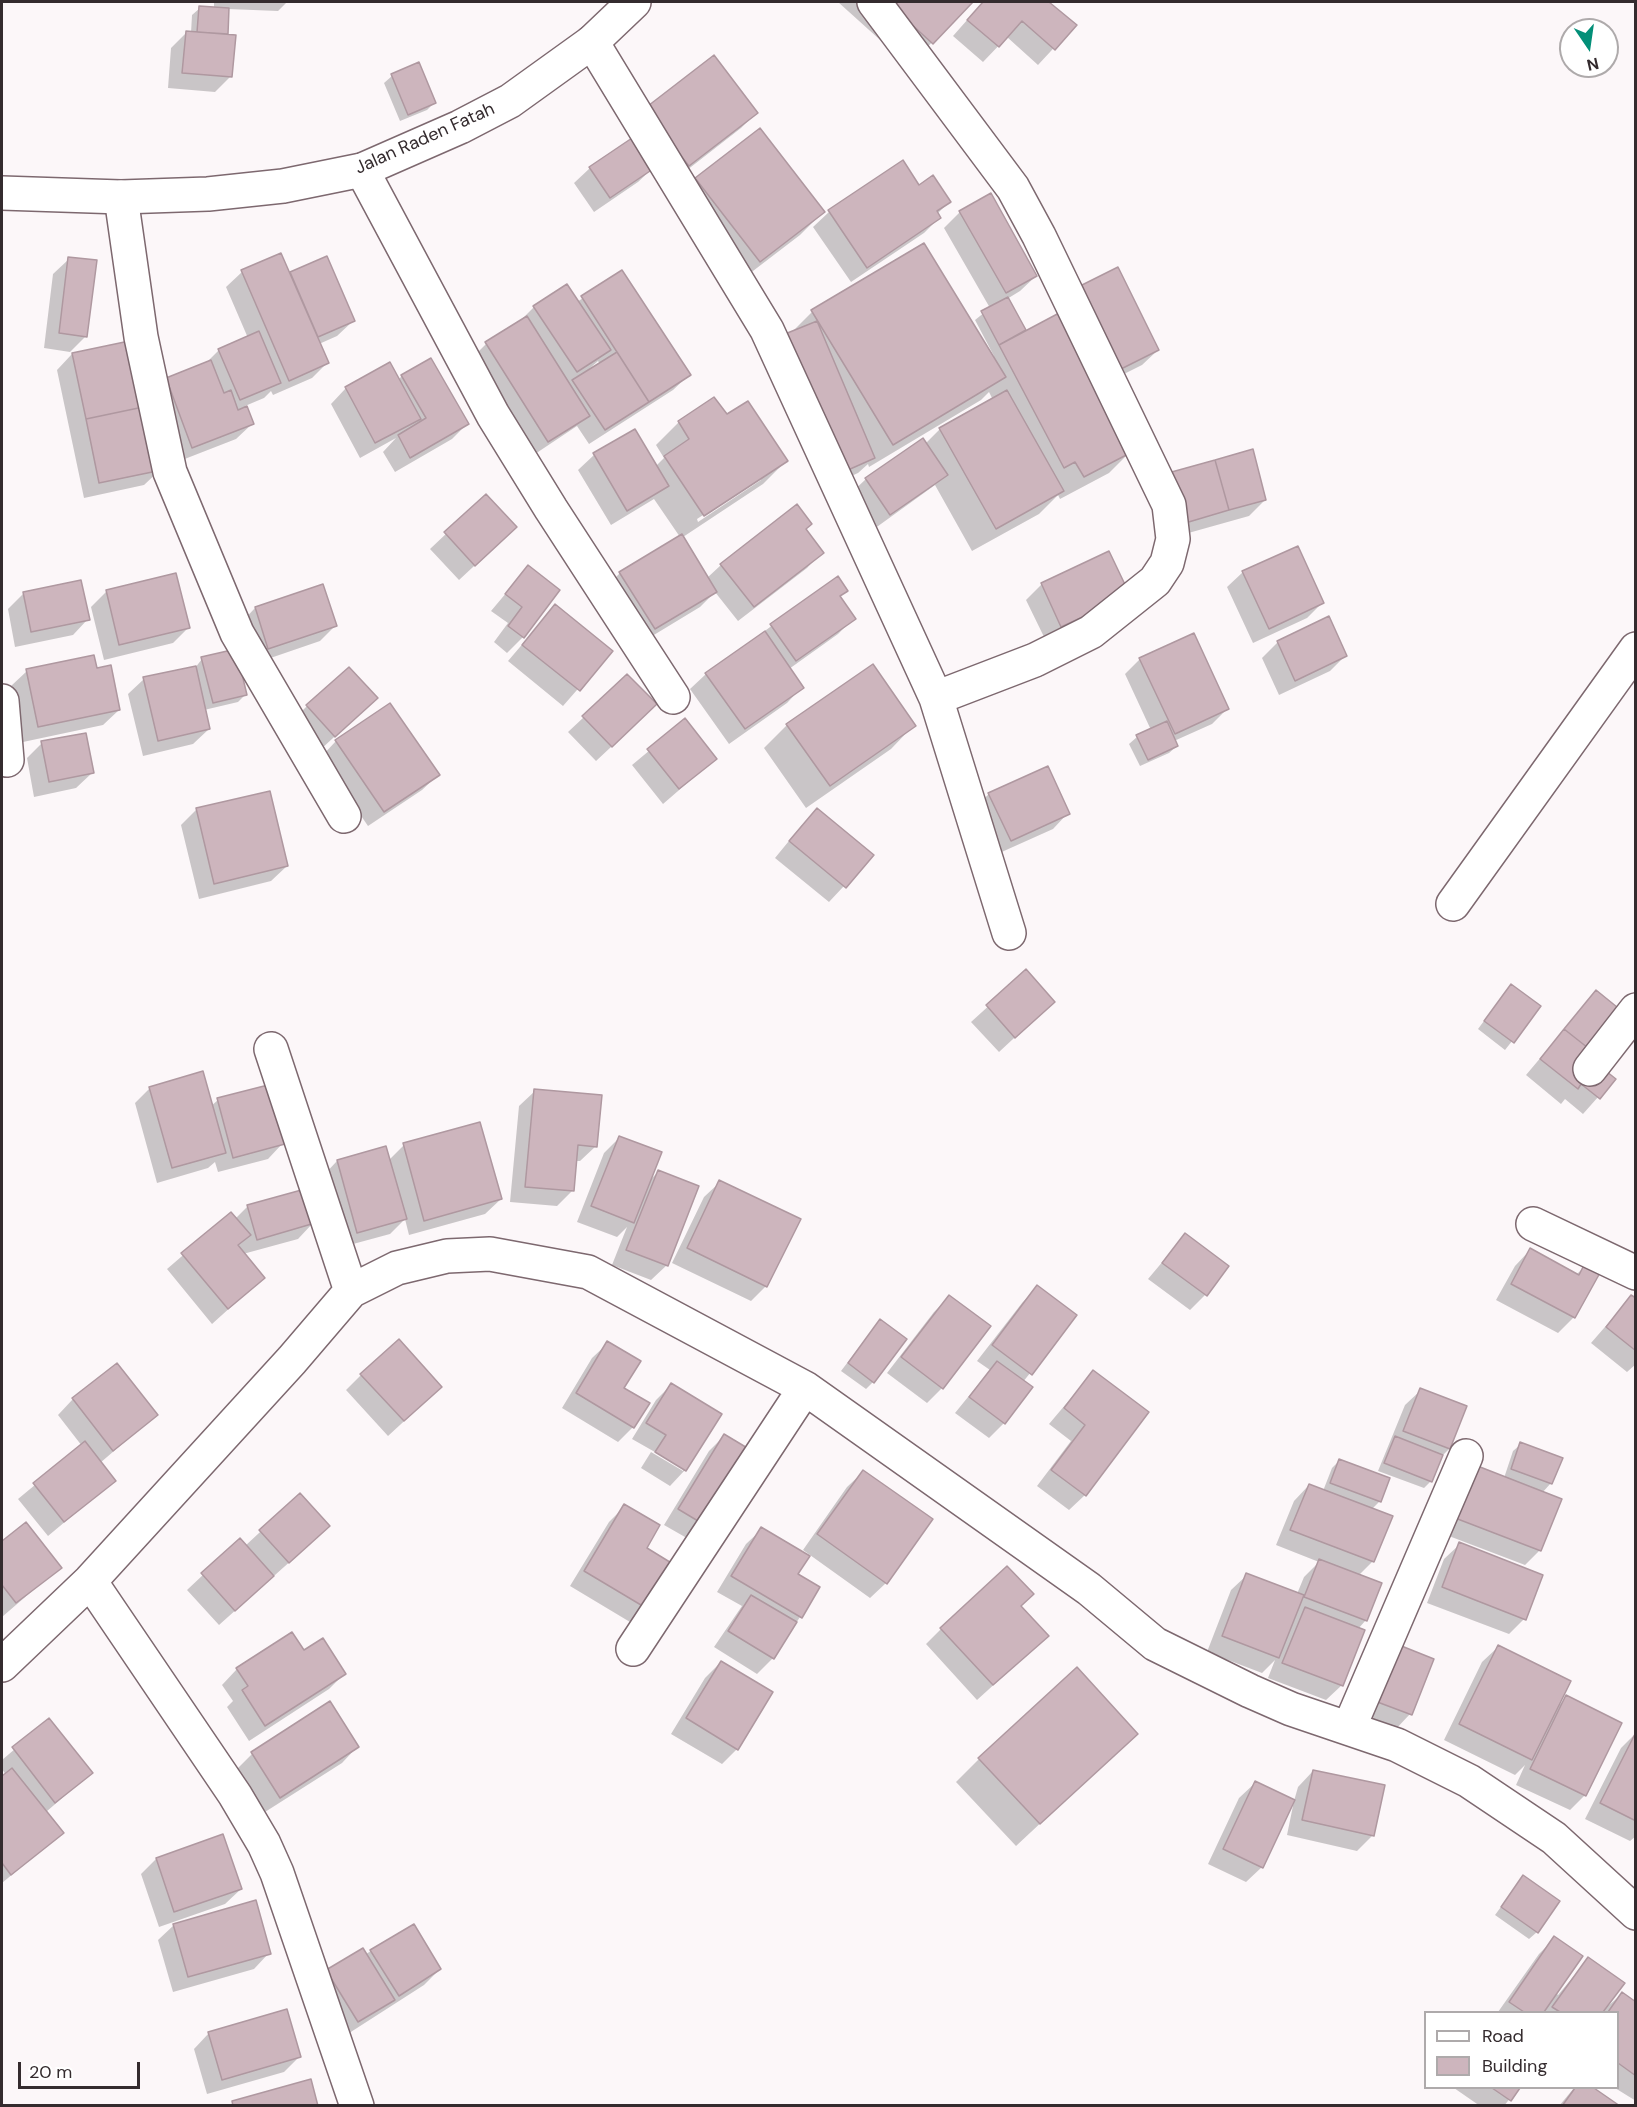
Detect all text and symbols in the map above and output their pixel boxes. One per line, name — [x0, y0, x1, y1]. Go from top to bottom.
north arrow — [1559, 18, 1619, 78]
text: N — [1585, 53, 1601, 76]
street label: Jalan Raden Fatah — [352, 99, 498, 179]
legend — [1424, 2011, 1619, 2089]
text: Road — [1482, 2024, 1524, 2048]
scale bar — [21, 2050, 142, 2088]
text: Building — [1482, 2054, 1547, 2078]
text: 20 m — [29, 2060, 72, 2084]

